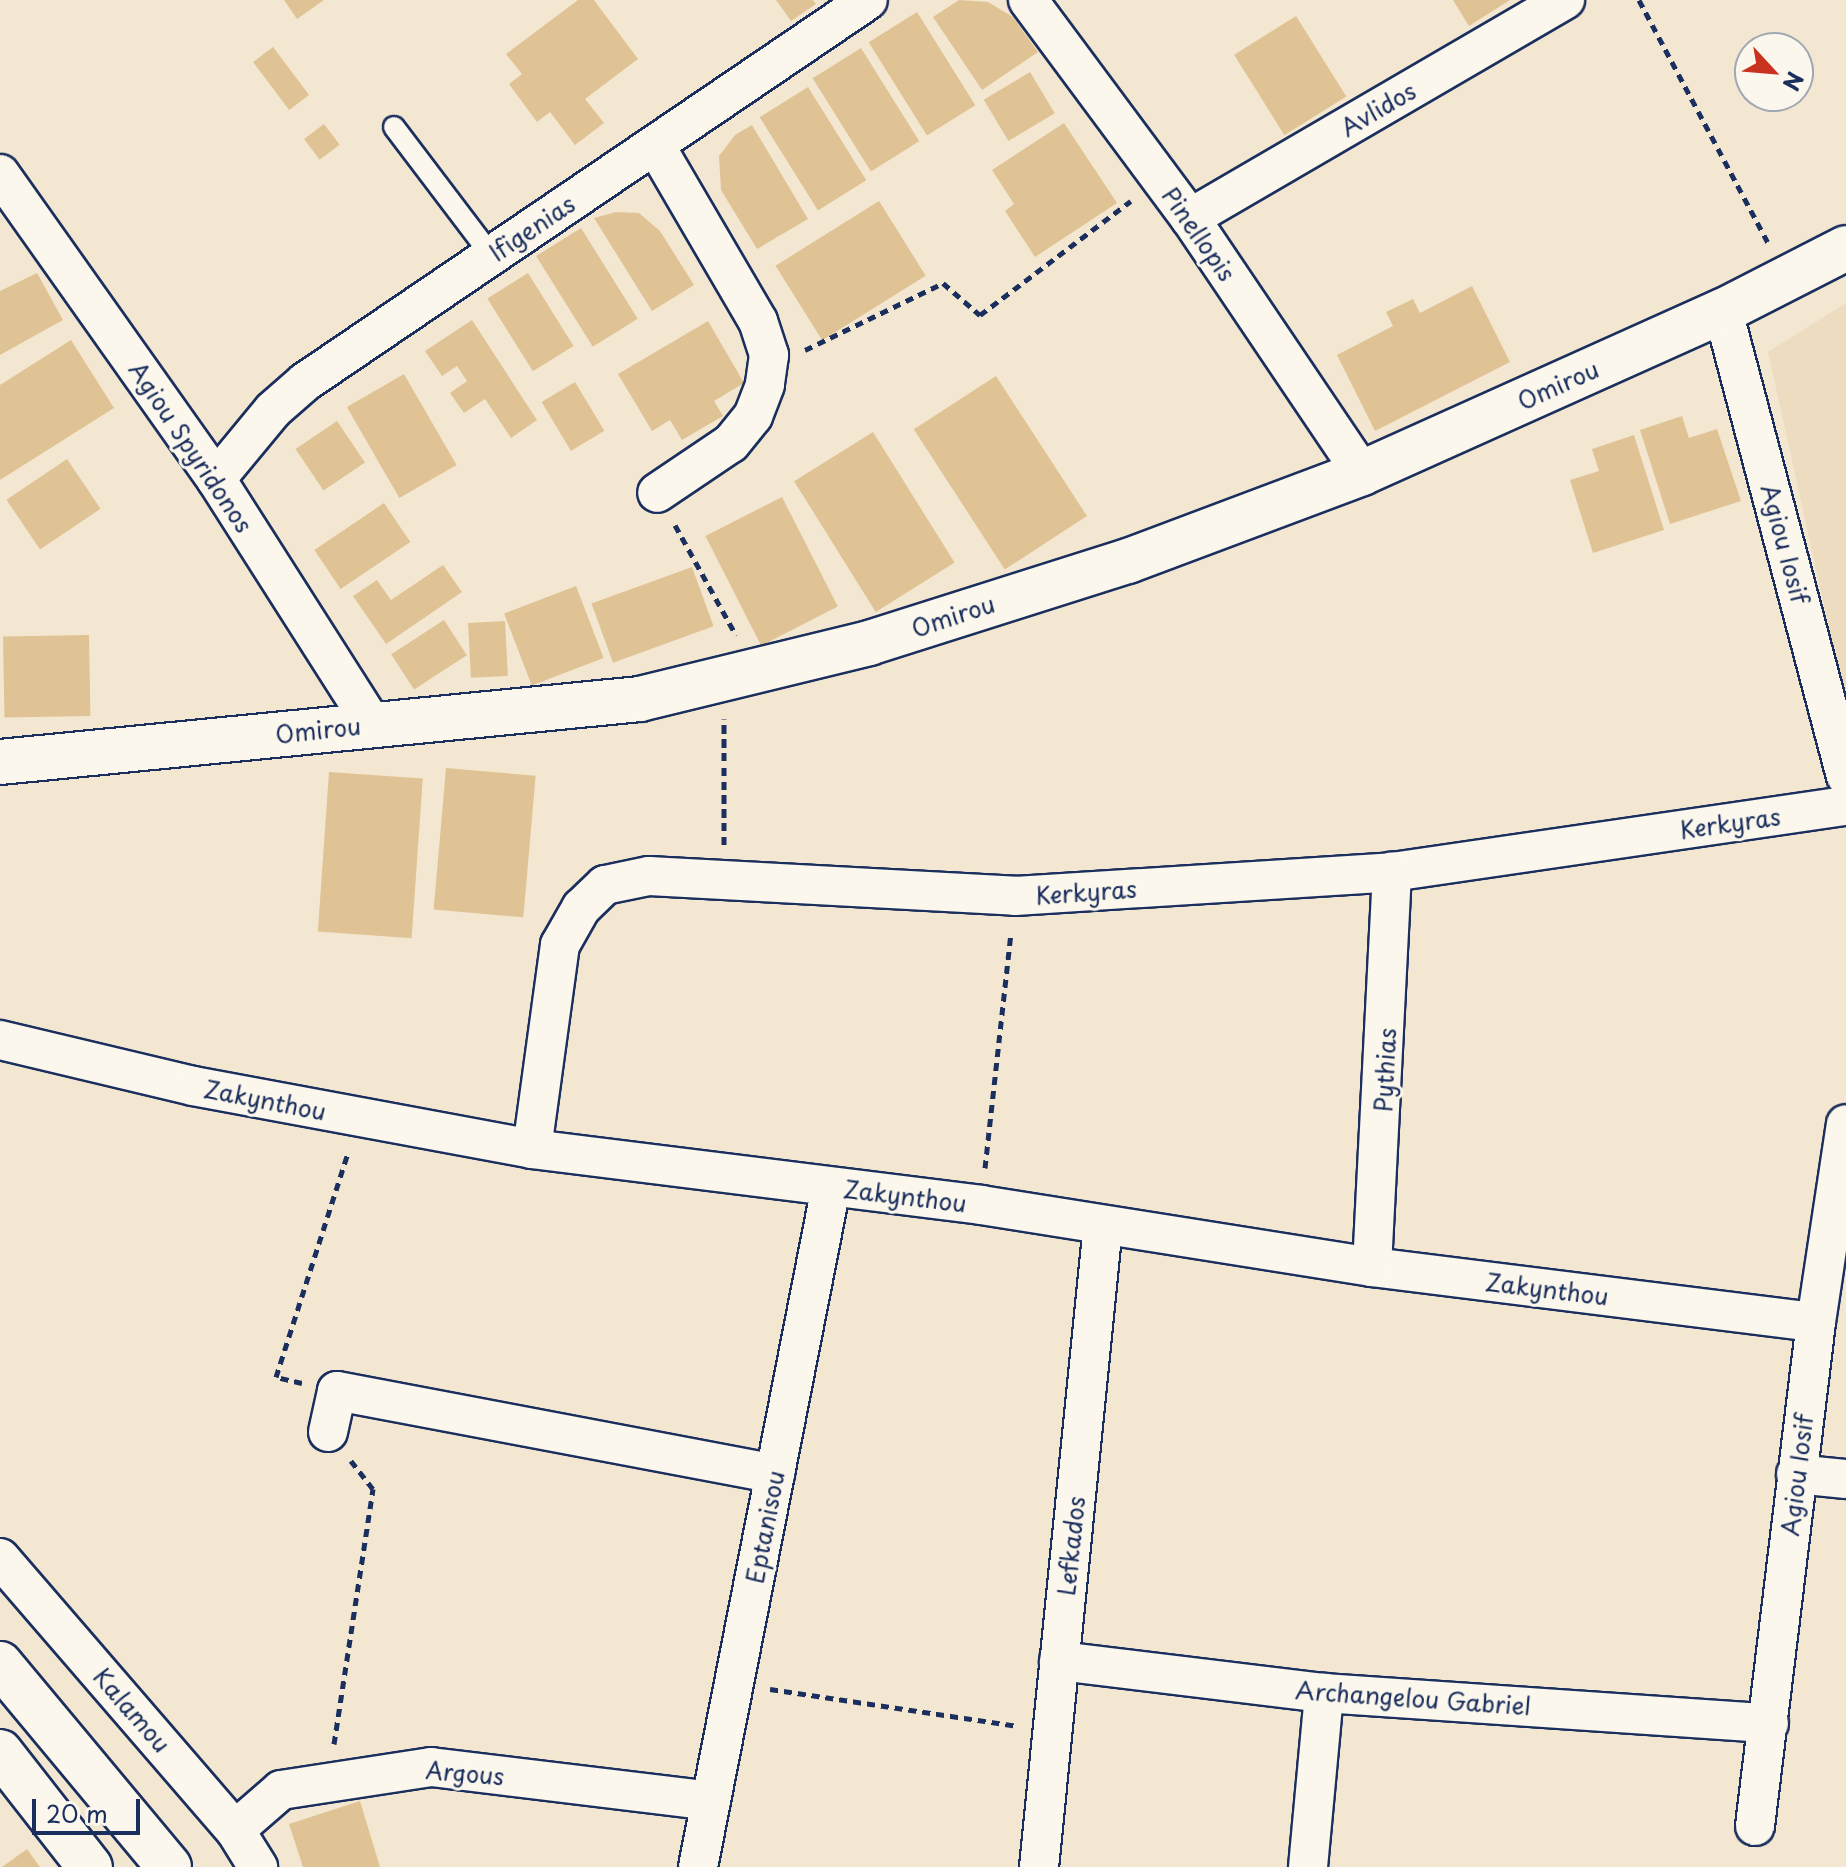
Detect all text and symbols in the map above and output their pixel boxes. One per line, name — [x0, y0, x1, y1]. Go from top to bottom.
north arrow — [1734, 32, 1814, 112]
text: N — [1776, 67, 1813, 97]
street label: Avlidos — [1335, 76, 1421, 142]
street label: Pinellopis — [1156, 182, 1242, 286]
street label: Ifigenias — [484, 189, 580, 267]
street label: Omirou — [1513, 354, 1603, 416]
street label: Agiou Spyridonos — [123, 356, 259, 538]
street label: Agiou Iosif — [1755, 481, 1815, 607]
street label: Omirou — [908, 589, 998, 643]
street label: Omirou — [274, 711, 362, 749]
street label: Kerkyras — [1678, 802, 1782, 844]
street label: Kerkyras — [1034, 874, 1138, 910]
street label: Pythias — [1368, 1027, 1402, 1113]
street label: Zakynthou — [202, 1074, 328, 1126]
street label: Zakynthou — [842, 1174, 968, 1218]
street label: Zakynthou — [1484, 1267, 1610, 1311]
street label: Agiou Iosif — [1775, 1412, 1819, 1538]
street label: Eptanisou — [740, 1468, 790, 1586]
street label: Lefkados — [1051, 1495, 1091, 1597]
street label: Kalamou — [88, 1662, 176, 1758]
street label: Archangelou Gabriel — [1294, 1675, 1532, 1721]
street label: Argous — [425, 1755, 505, 1791]
scale bar — [36, 1783, 144, 1833]
text: 20 m — [46, 1795, 108, 1831]

